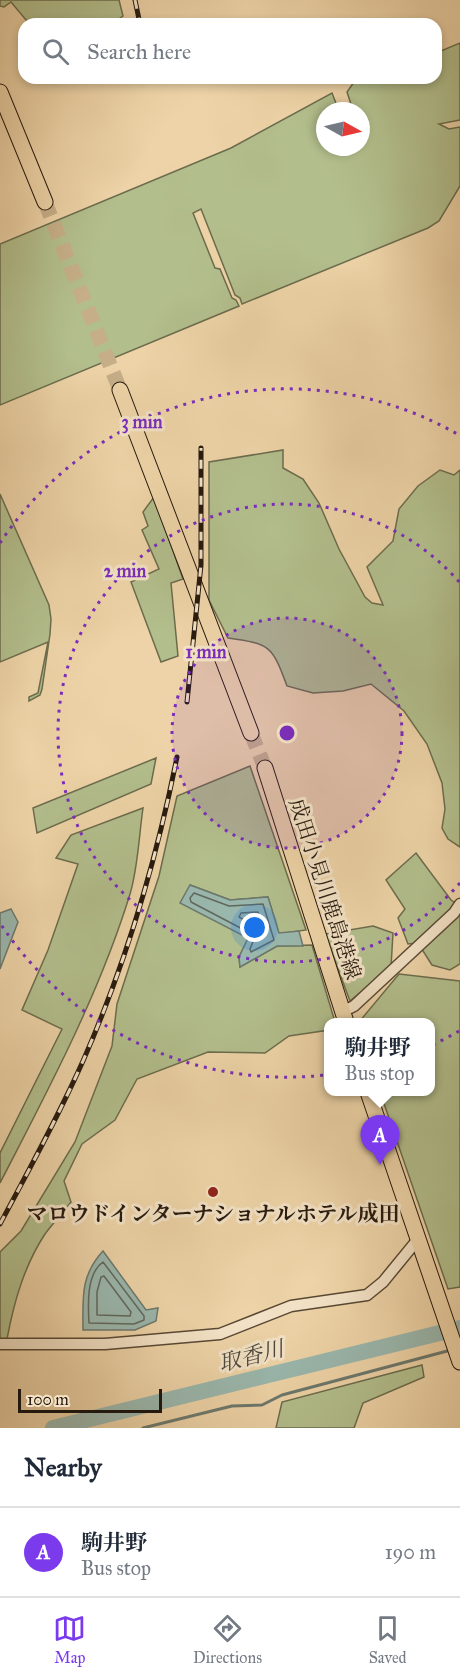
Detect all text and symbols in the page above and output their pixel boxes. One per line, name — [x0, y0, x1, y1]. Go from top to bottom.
search box — [18, 18, 442, 84]
icon: search — [39, 35, 72, 68]
text: Search here — [87, 38, 191, 65]
north arrow — [316, 102, 370, 156]
text: 3 min — [122, 411, 163, 434]
text: 2 min — [104, 560, 147, 582]
text: 1 min — [186, 641, 227, 663]
centre of rings — [277, 723, 297, 743]
street label: 成田小見川鹿島港線 — [283, 795, 367, 983]
your location — [240, 913, 269, 942]
popup — [324, 1018, 435, 1096]
text: 駒井野 — [344, 1034, 410, 1061]
text: Bus stop — [344, 1061, 415, 1085]
pin: A — [360, 1116, 400, 1165]
marker: マロウドインターナショナルホテル成田 — [206, 1185, 220, 1199]
place label: マロウドインターナショナルホテル成田 — [26, 1201, 400, 1227]
water label: 取香川 — [216, 1334, 288, 1377]
scale bar — [18, 1386, 162, 1414]
text: 100 m — [27, 1390, 69, 1409]
text: Nearby — [24, 1451, 102, 1483]
text: 駒井野 — [81, 1529, 147, 1556]
text: A — [37, 1540, 50, 1564]
text: 190 m — [385, 1540, 436, 1564]
text: Bus stop — [81, 1556, 151, 1580]
tab: Map — [53, 1612, 86, 1667]
tab: Directions — [193, 1612, 262, 1667]
tab: Saved — [369, 1612, 407, 1667]

